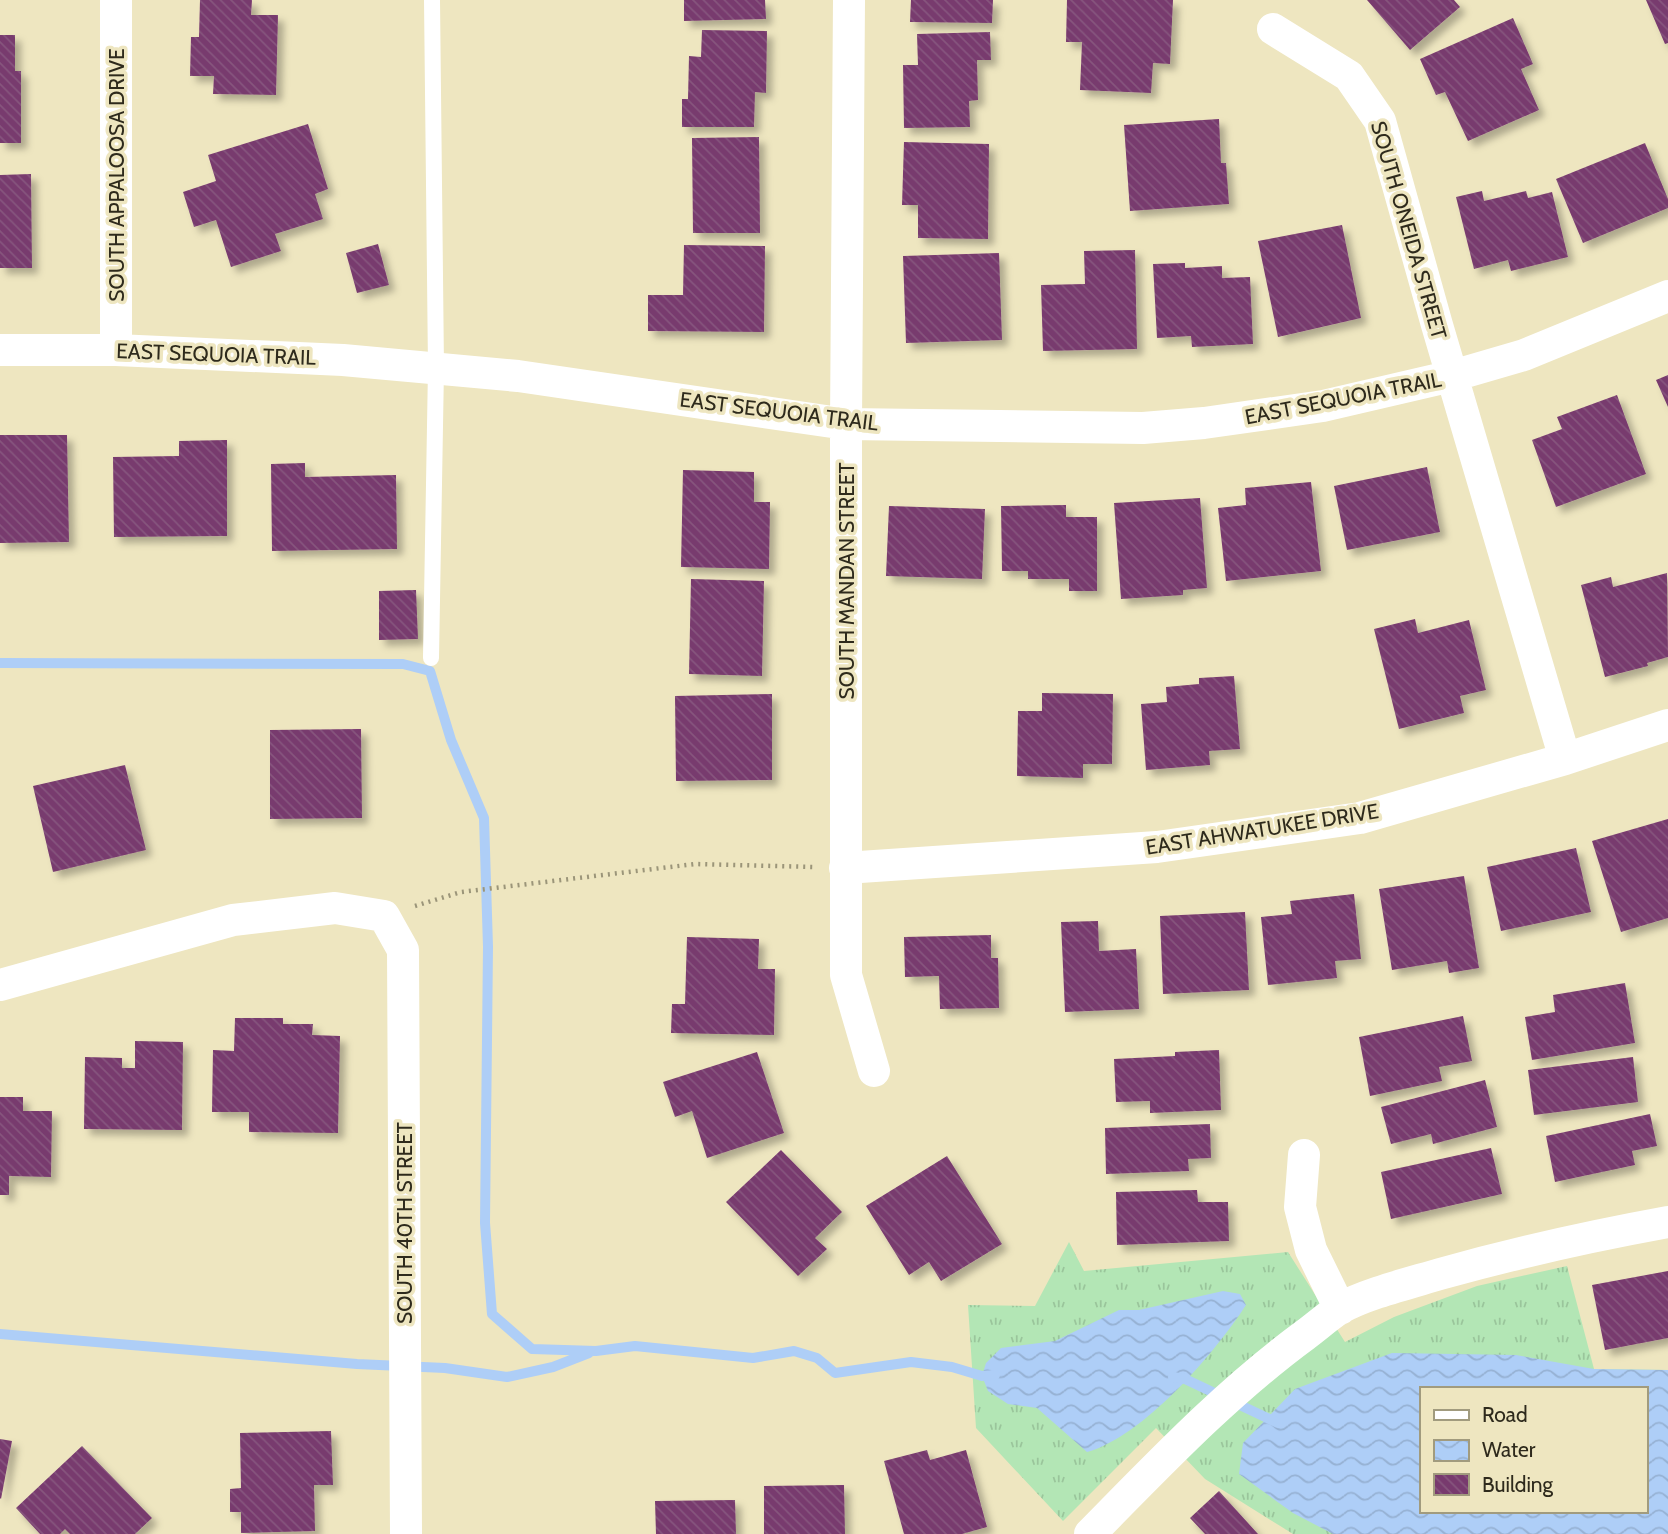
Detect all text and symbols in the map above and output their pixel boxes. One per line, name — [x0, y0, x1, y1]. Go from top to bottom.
street label: SOUTH APPALOOSA DRIVE — [104, 48, 129, 302]
street label: SOUTH ONEIDA STREET — [1366, 118, 1452, 342]
street label: EAST SEQUOIA TRAIL — [116, 338, 317, 370]
street label: EAST SEQUOIA TRAIL — [1243, 367, 1444, 429]
street label: EAST SEQUOIA TRAIL — [678, 386, 880, 436]
street label: SOUTH MANDAN STREET — [834, 462, 859, 700]
street label: EAST AHWATUKEE DRIVE — [1144, 798, 1380, 860]
street label: SOUTH 40TH STREET — [392, 1122, 417, 1324]
legend — [1420, 1387, 1647, 1513]
text: Road — [1482, 1402, 1528, 1427]
text: Water — [1482, 1437, 1536, 1462]
text: Building — [1482, 1472, 1554, 1497]

